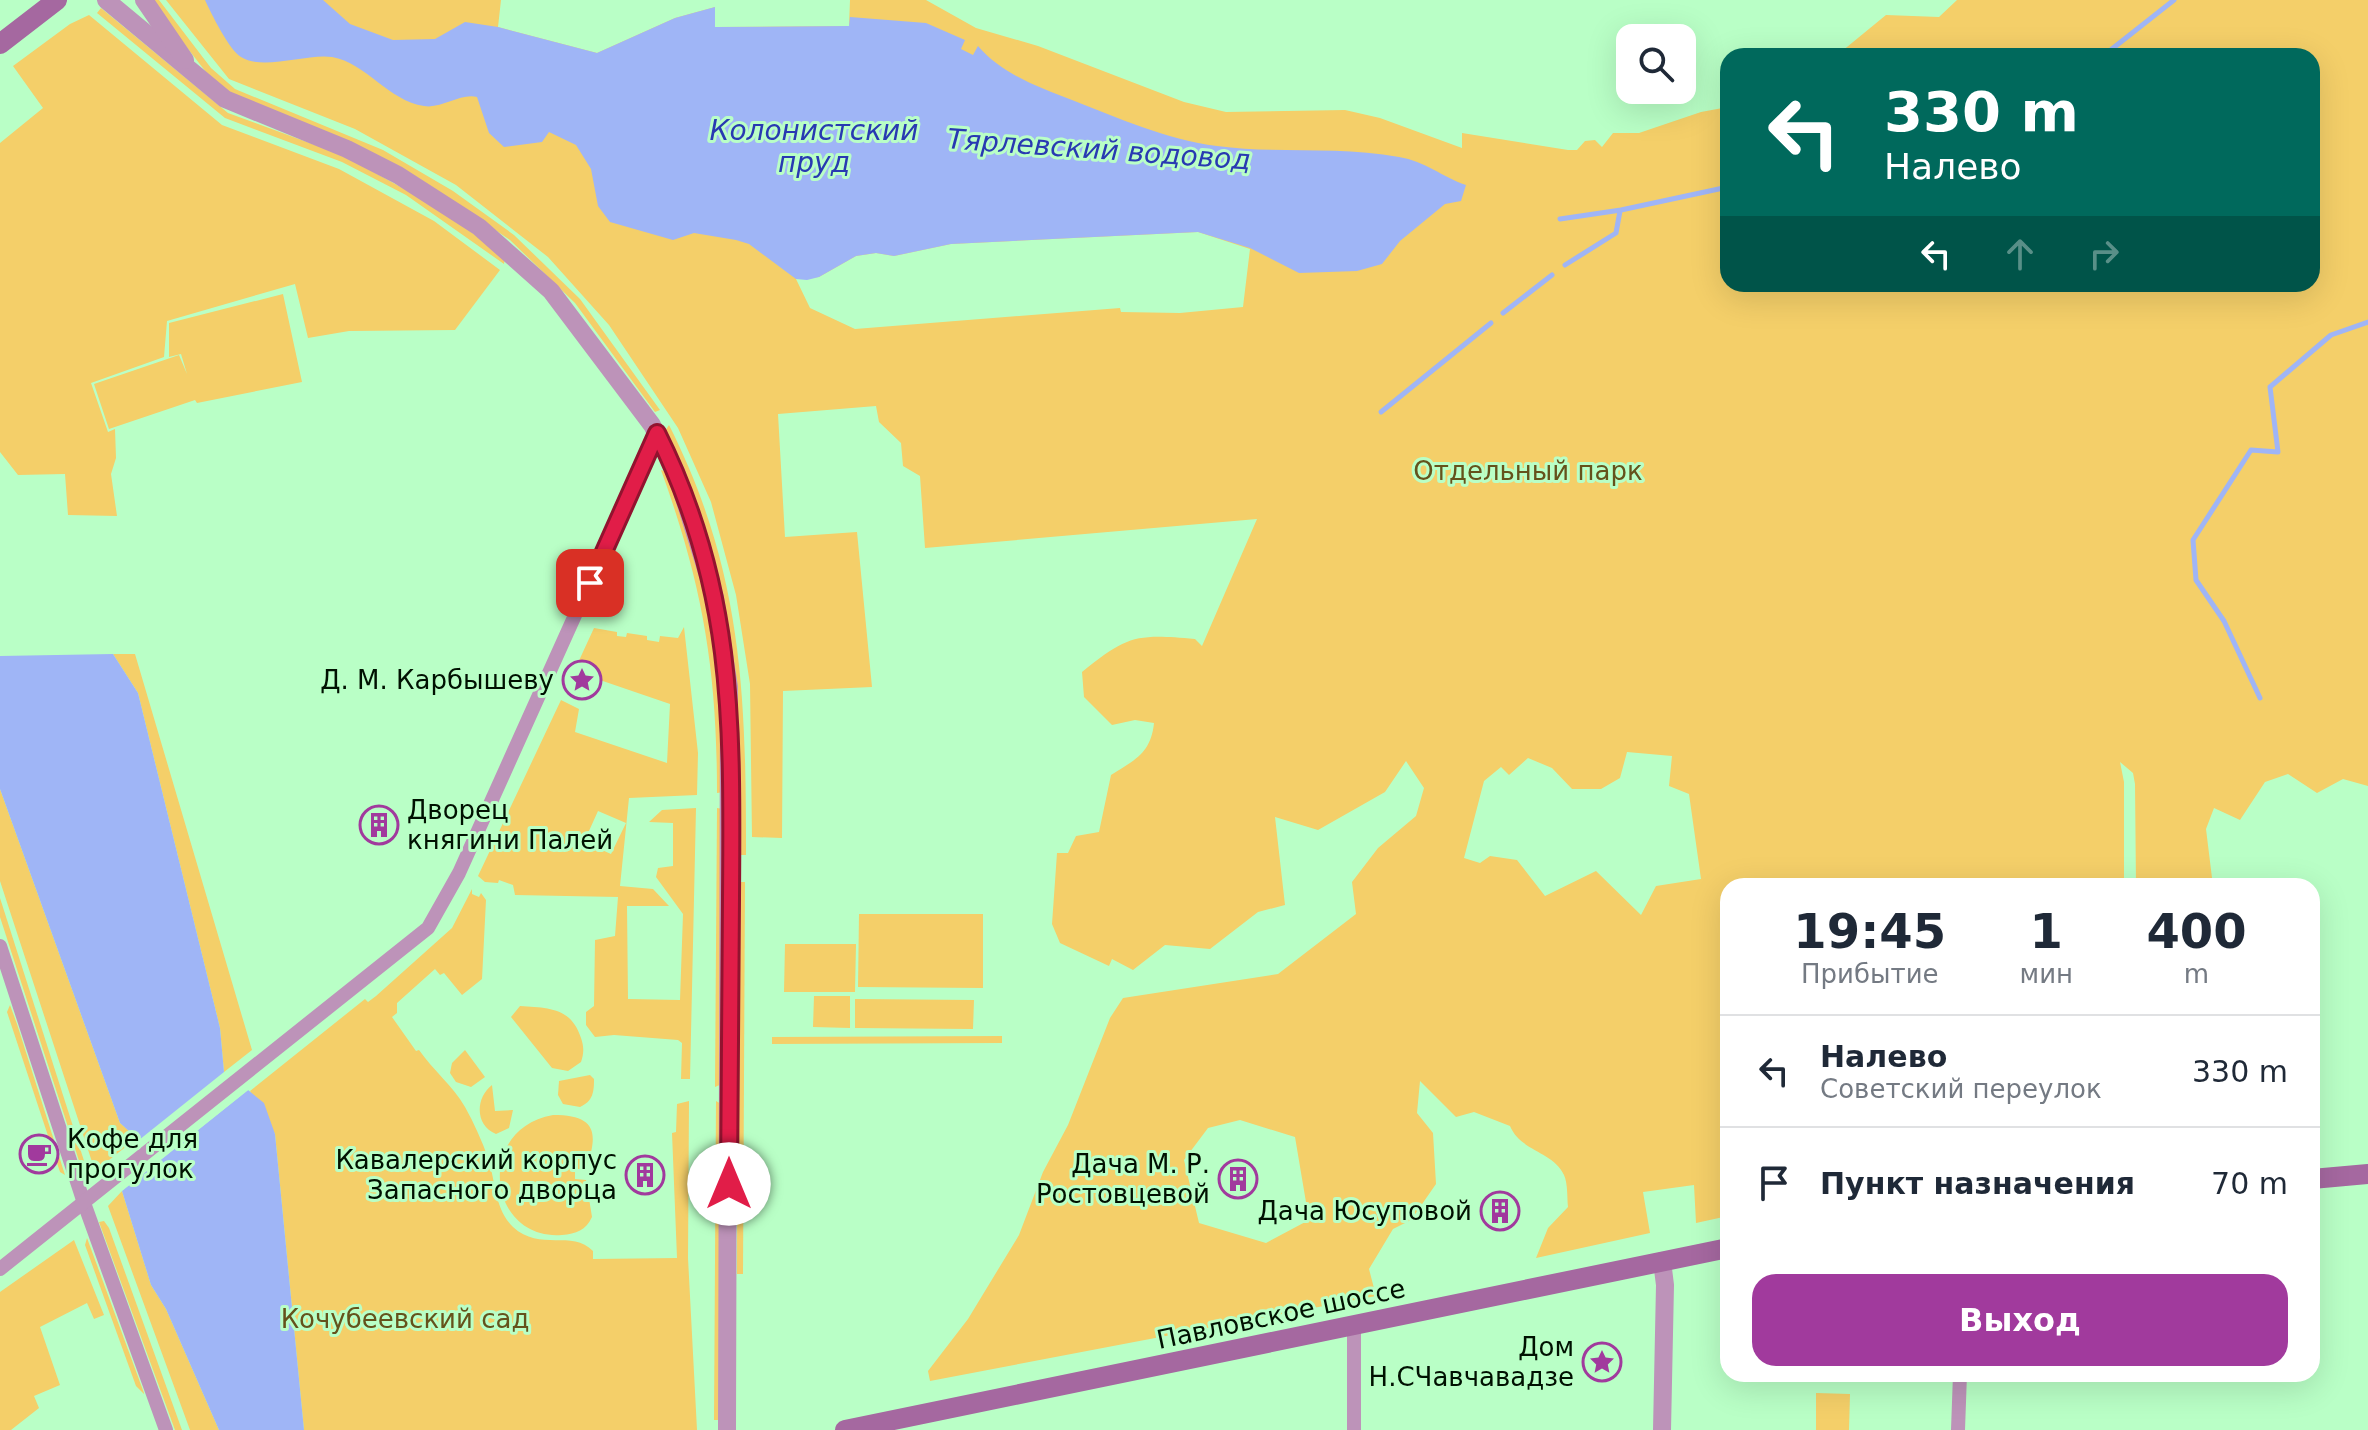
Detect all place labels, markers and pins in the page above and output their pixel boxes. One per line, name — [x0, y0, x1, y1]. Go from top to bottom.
pin — [556, 549, 624, 617]
place icon: Д. М. Карбышеву — [561, 659, 603, 701]
place label: Д. М. Карбышеву — [320, 665, 554, 695]
place label: Дворец княгини Палей — [407, 795, 613, 855]
building icon: Дворец княгини Палей — [358, 804, 400, 846]
place label: Кофе для прогулок — [67, 1124, 198, 1184]
cafe icon: Кофе для прогулок — [18, 1133, 60, 1175]
place label: Кавалерский корпус Запасного дворца — [335, 1145, 617, 1205]
place label: Дача М. Р. Ростовцевой — [1036, 1149, 1210, 1209]
building icon: Кавалерский корпус Запасного дворца — [624, 1154, 666, 1196]
building icon: Дача М. Р. Ростовцевой — [1217, 1158, 1259, 1200]
building icon: Дача Юсуповой — [1479, 1190, 1521, 1232]
place label: Дача Юсуповой — [1257, 1196, 1472, 1226]
place label: Дом Н.СЧавчавадзе — [1369, 1332, 1574, 1392]
place icon: Дом Н.СЧавчавадзе — [1581, 1341, 1623, 1383]

